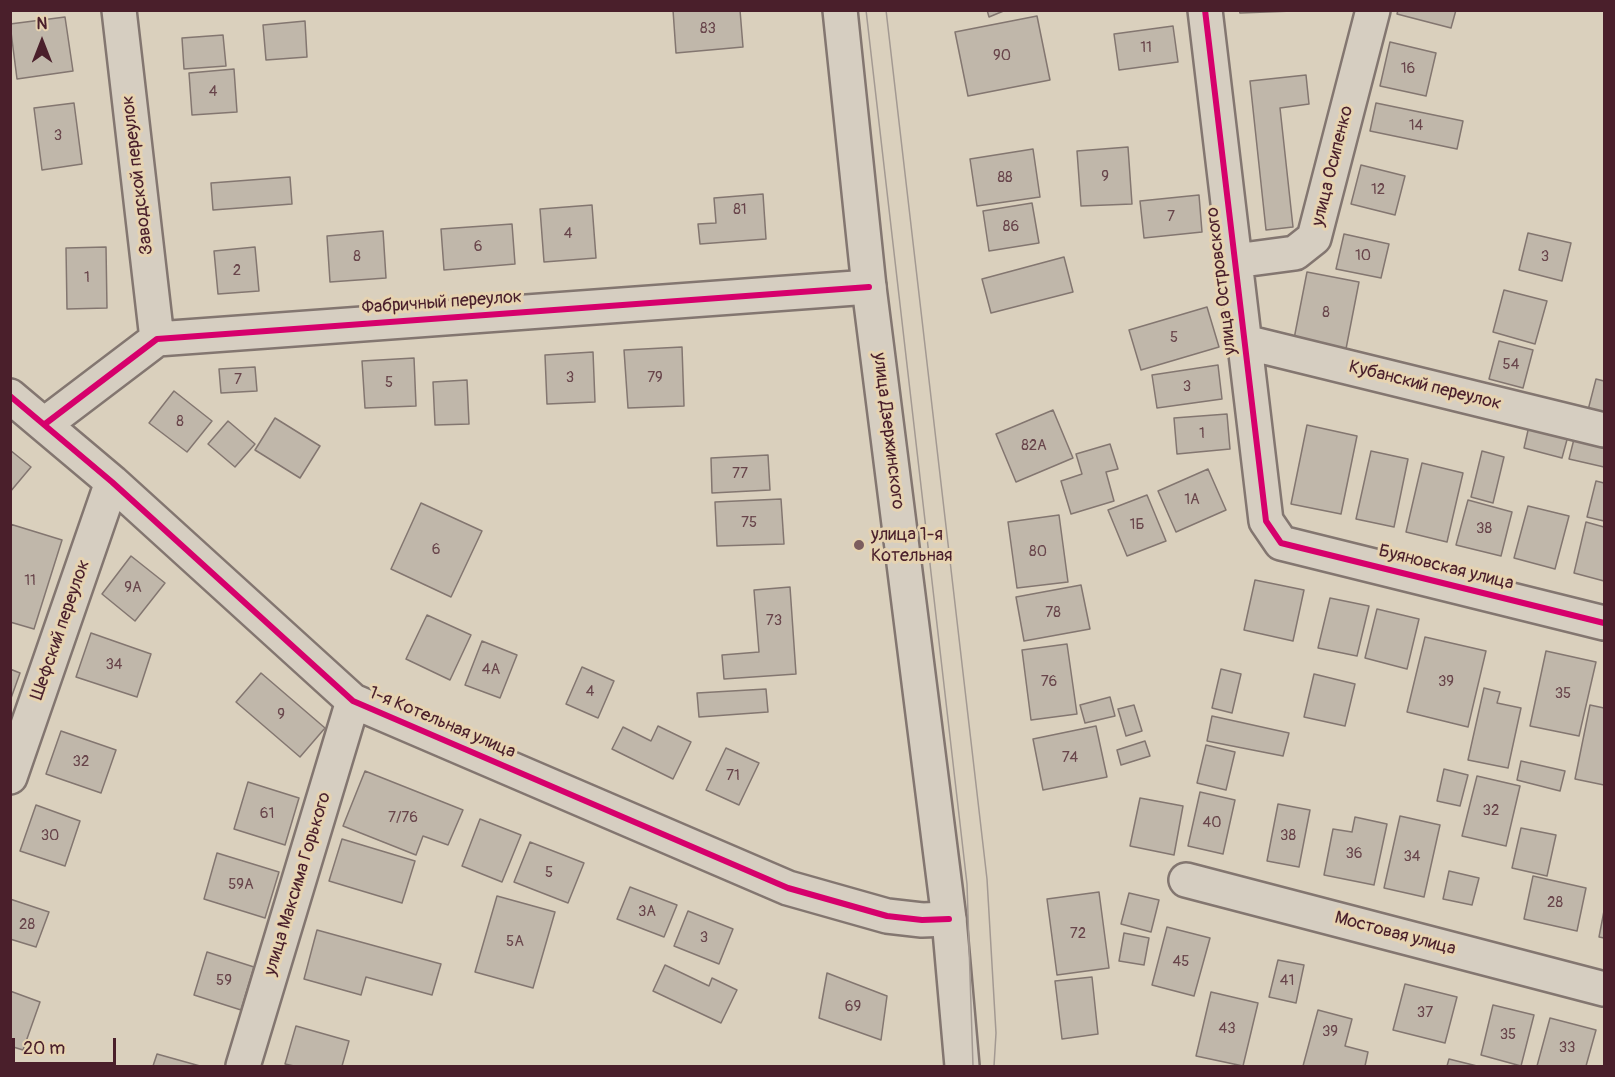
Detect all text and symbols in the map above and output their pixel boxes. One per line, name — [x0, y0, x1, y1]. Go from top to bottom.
north arrow — [12, 12, 72, 72]
text: N — [37, 14, 47, 34]
house number: 83 — [700, 20, 716, 38]
house number: 11 — [1140, 39, 1152, 57]
house number: 90 — [993, 47, 1011, 65]
house number: 16 — [1401, 60, 1415, 78]
house number: 4 — [209, 83, 217, 101]
street label: Заводской переулок — [117, 94, 159, 256]
street label: улица Осипенко — [1308, 104, 1358, 228]
house number: 14 — [1409, 117, 1423, 135]
house number: 3 — [54, 127, 62, 145]
house number: 9 — [1101, 168, 1109, 186]
house number: 88 — [997, 169, 1013, 187]
house number: 12 — [1371, 181, 1385, 199]
house number: 81 — [733, 201, 747, 219]
street label: улица Островского — [1202, 206, 1242, 356]
house number: 7 — [1167, 208, 1175, 226]
house number: 86 — [1003, 218, 1019, 236]
house number: 4 — [564, 225, 572, 243]
house number: 6 — [474, 238, 482, 256]
house number: 10 — [1355, 247, 1371, 265]
house number: 8 — [353, 248, 361, 266]
house number: 3 — [1541, 248, 1549, 266]
house number: 2 — [233, 262, 241, 280]
house number: 1 — [84, 269, 90, 287]
street label: Фабричный переулок — [361, 287, 523, 319]
house number: 8 — [1322, 304, 1330, 322]
house number: 5 — [1170, 329, 1178, 347]
street label: улица Дзержинского — [868, 351, 908, 511]
house number: 54 — [1503, 356, 1519, 374]
street label: Кубанский переулок — [1347, 357, 1503, 415]
house number: 3 — [566, 369, 574, 387]
house number: 79 — [647, 369, 663, 387]
house number: 7 — [234, 371, 242, 389]
house number: 5 — [385, 374, 393, 392]
house number: 3 — [1183, 378, 1191, 396]
house number: 8 — [176, 413, 184, 431]
house number: 1 — [1199, 425, 1205, 443]
house number: 82А — [1021, 437, 1047, 455]
house number: 77 — [732, 465, 748, 483]
house number: 1А — [1184, 491, 1200, 509]
house number: 75 — [741, 514, 757, 532]
house number: 1Б — [1130, 516, 1144, 534]
house number: 38 — [1476, 520, 1492, 538]
place label: улица 1-я Котельная — [871, 524, 952, 566]
marker: улица 1-я Котельная — [852, 538, 866, 552]
house number: 6 — [432, 541, 440, 559]
street label: Буяновская улица — [1376, 541, 1516, 595]
house number: 80 — [1029, 543, 1047, 561]
street label: Шефский переулок — [27, 557, 95, 703]
house number: 11 — [24, 572, 36, 590]
house number: 9А — [124, 579, 142, 597]
house number: 78 — [1045, 604, 1061, 622]
house number: 73 — [766, 612, 782, 630]
house number: 34 — [105, 656, 123, 674]
house number: 4А — [482, 661, 500, 679]
house number: 76 — [1041, 673, 1057, 691]
house number: 39 — [1438, 673, 1454, 691]
street label: 1-я Котельная улица — [365, 682, 519, 764]
house number: 4 — [586, 683, 594, 701]
house number: 35 — [1555, 685, 1571, 703]
house number: 9 — [277, 706, 285, 724]
house number: 74 — [1062, 749, 1078, 767]
house number: 32 — [73, 753, 89, 771]
house number: 71 — [726, 767, 740, 785]
street label: улица Максима Горького — [260, 790, 336, 978]
house number: 32 — [1483, 802, 1499, 820]
house number: 61 — [260, 805, 274, 823]
house number: 7/76 — [388, 809, 418, 827]
house number: 40 — [1203, 814, 1221, 832]
house number: 30 — [41, 827, 59, 845]
house number: 38 — [1280, 827, 1296, 845]
house number: 36 — [1345, 845, 1363, 863]
house number: 34 — [1403, 848, 1421, 866]
house number: 5 — [545, 864, 553, 882]
house number: 59А — [228, 876, 254, 894]
house number: 28 — [1547, 894, 1563, 912]
house number: 3А — [638, 903, 656, 921]
street label: Мостовая улица — [1332, 907, 1458, 961]
house number: 28 — [19, 916, 35, 934]
house number: 72 — [1070, 925, 1086, 943]
house number: 3 — [700, 929, 708, 947]
house number: 5А — [506, 933, 524, 951]
house number: 45 — [1173, 953, 1189, 971]
house number: 59 — [216, 972, 232, 990]
house number: 41 — [1280, 972, 1294, 990]
house number: 69 — [845, 998, 861, 1016]
house number: 37 — [1417, 1004, 1433, 1022]
house number: 43 — [1218, 1020, 1236, 1038]
house number: 39 — [1322, 1023, 1338, 1041]
scale bar — [15, 1026, 118, 1064]
house number: 35 — [1500, 1026, 1516, 1044]
text: 20 m — [23, 1037, 65, 1060]
house number: 33 — [1559, 1039, 1575, 1057]

